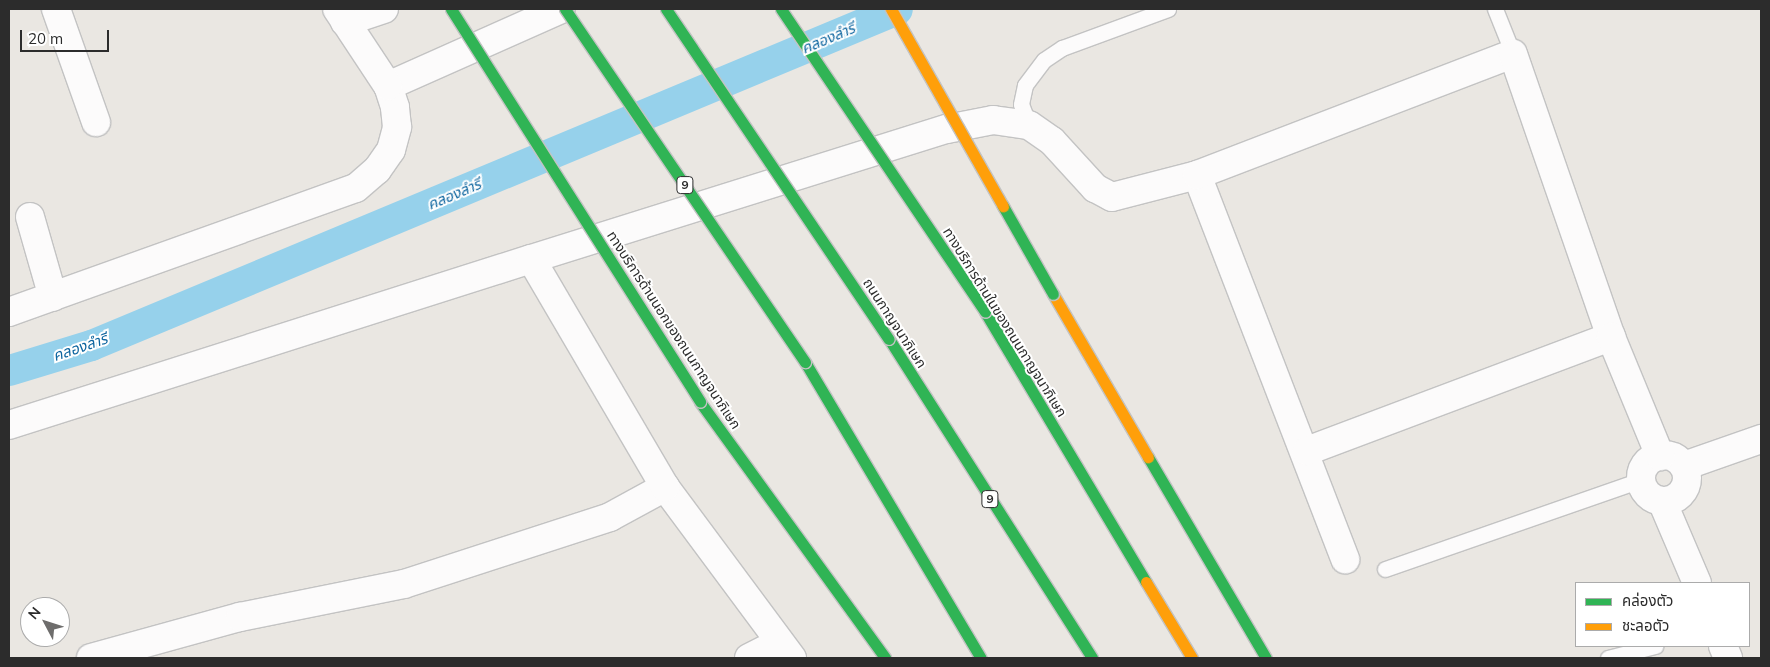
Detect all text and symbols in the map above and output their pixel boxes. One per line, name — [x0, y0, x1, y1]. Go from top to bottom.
water label: คลองลำรี — [799, 19, 857, 57]
scale bar — [22, 20, 111, 52]
text: 20 m — [28, 29, 63, 48]
water label: คลองลำรี — [425, 175, 483, 213]
road number: 9 — [676, 176, 694, 194]
street label: ทางบริการด้านในของถนนกาญจนาภิเษก — [939, 224, 1071, 420]
street label: ทางบริการด้านนอกของถนนกาญจนาภิเษก — [604, 228, 744, 432]
street label: ถนนกาญจนาภิเษก — [860, 275, 930, 371]
water label: คลองลำรี — [50, 329, 110, 365]
road number: 9 — [981, 489, 999, 508]
legend — [1575, 582, 1750, 647]
text: คล่องตัว — [1622, 591, 1673, 610]
north arrow — [20, 597, 70, 647]
text: N — [24, 603, 45, 623]
text: ชะลอตัว — [1622, 616, 1669, 635]

